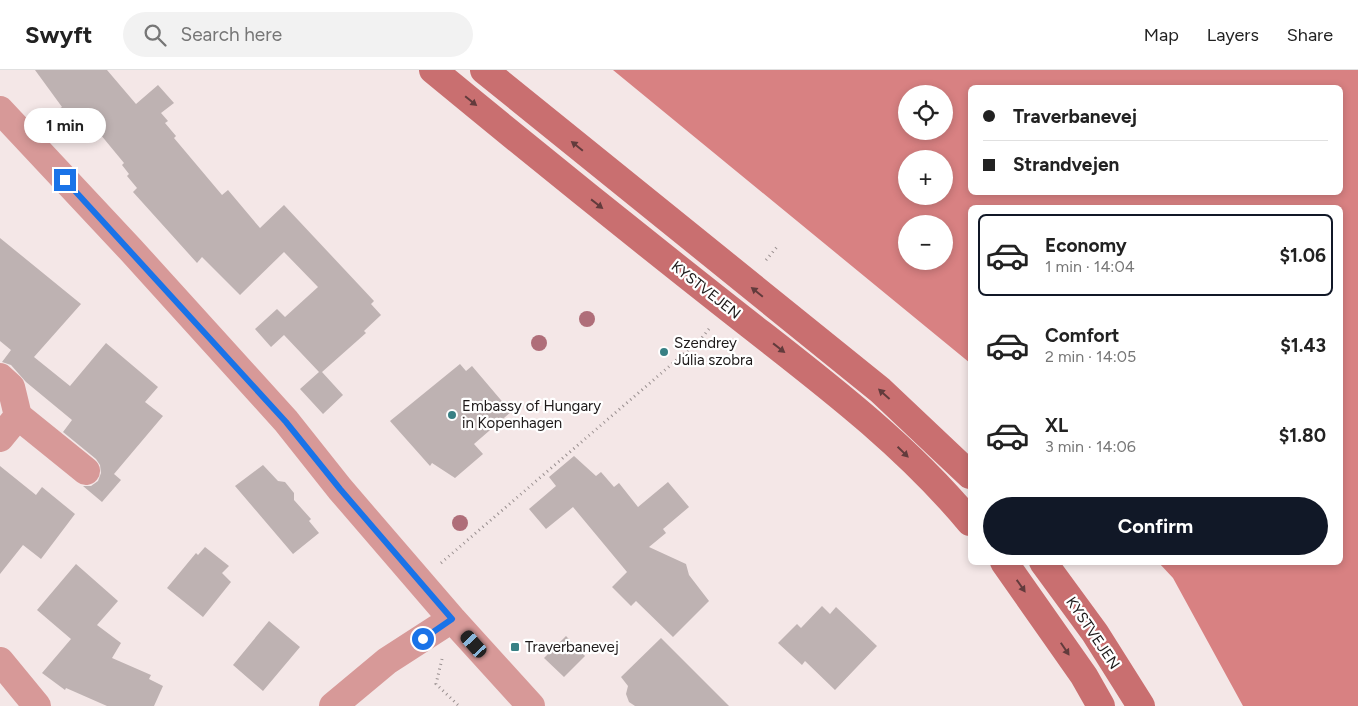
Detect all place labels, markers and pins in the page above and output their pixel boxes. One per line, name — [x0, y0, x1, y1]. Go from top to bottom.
place label: Szendrey Júlia szobra — [674, 334, 753, 369]
marker: Szendrey Júlia szobra — [658, 346, 670, 358]
place label: Embassy of Hungary in Kopenhagen — [462, 397, 601, 432]
marker: Embassy of Hungary in Kopenhagen — [446, 409, 458, 421]
place label: Traverbanevej — [525, 638, 619, 656]
marker: Traverbanevej — [509, 641, 521, 653]

